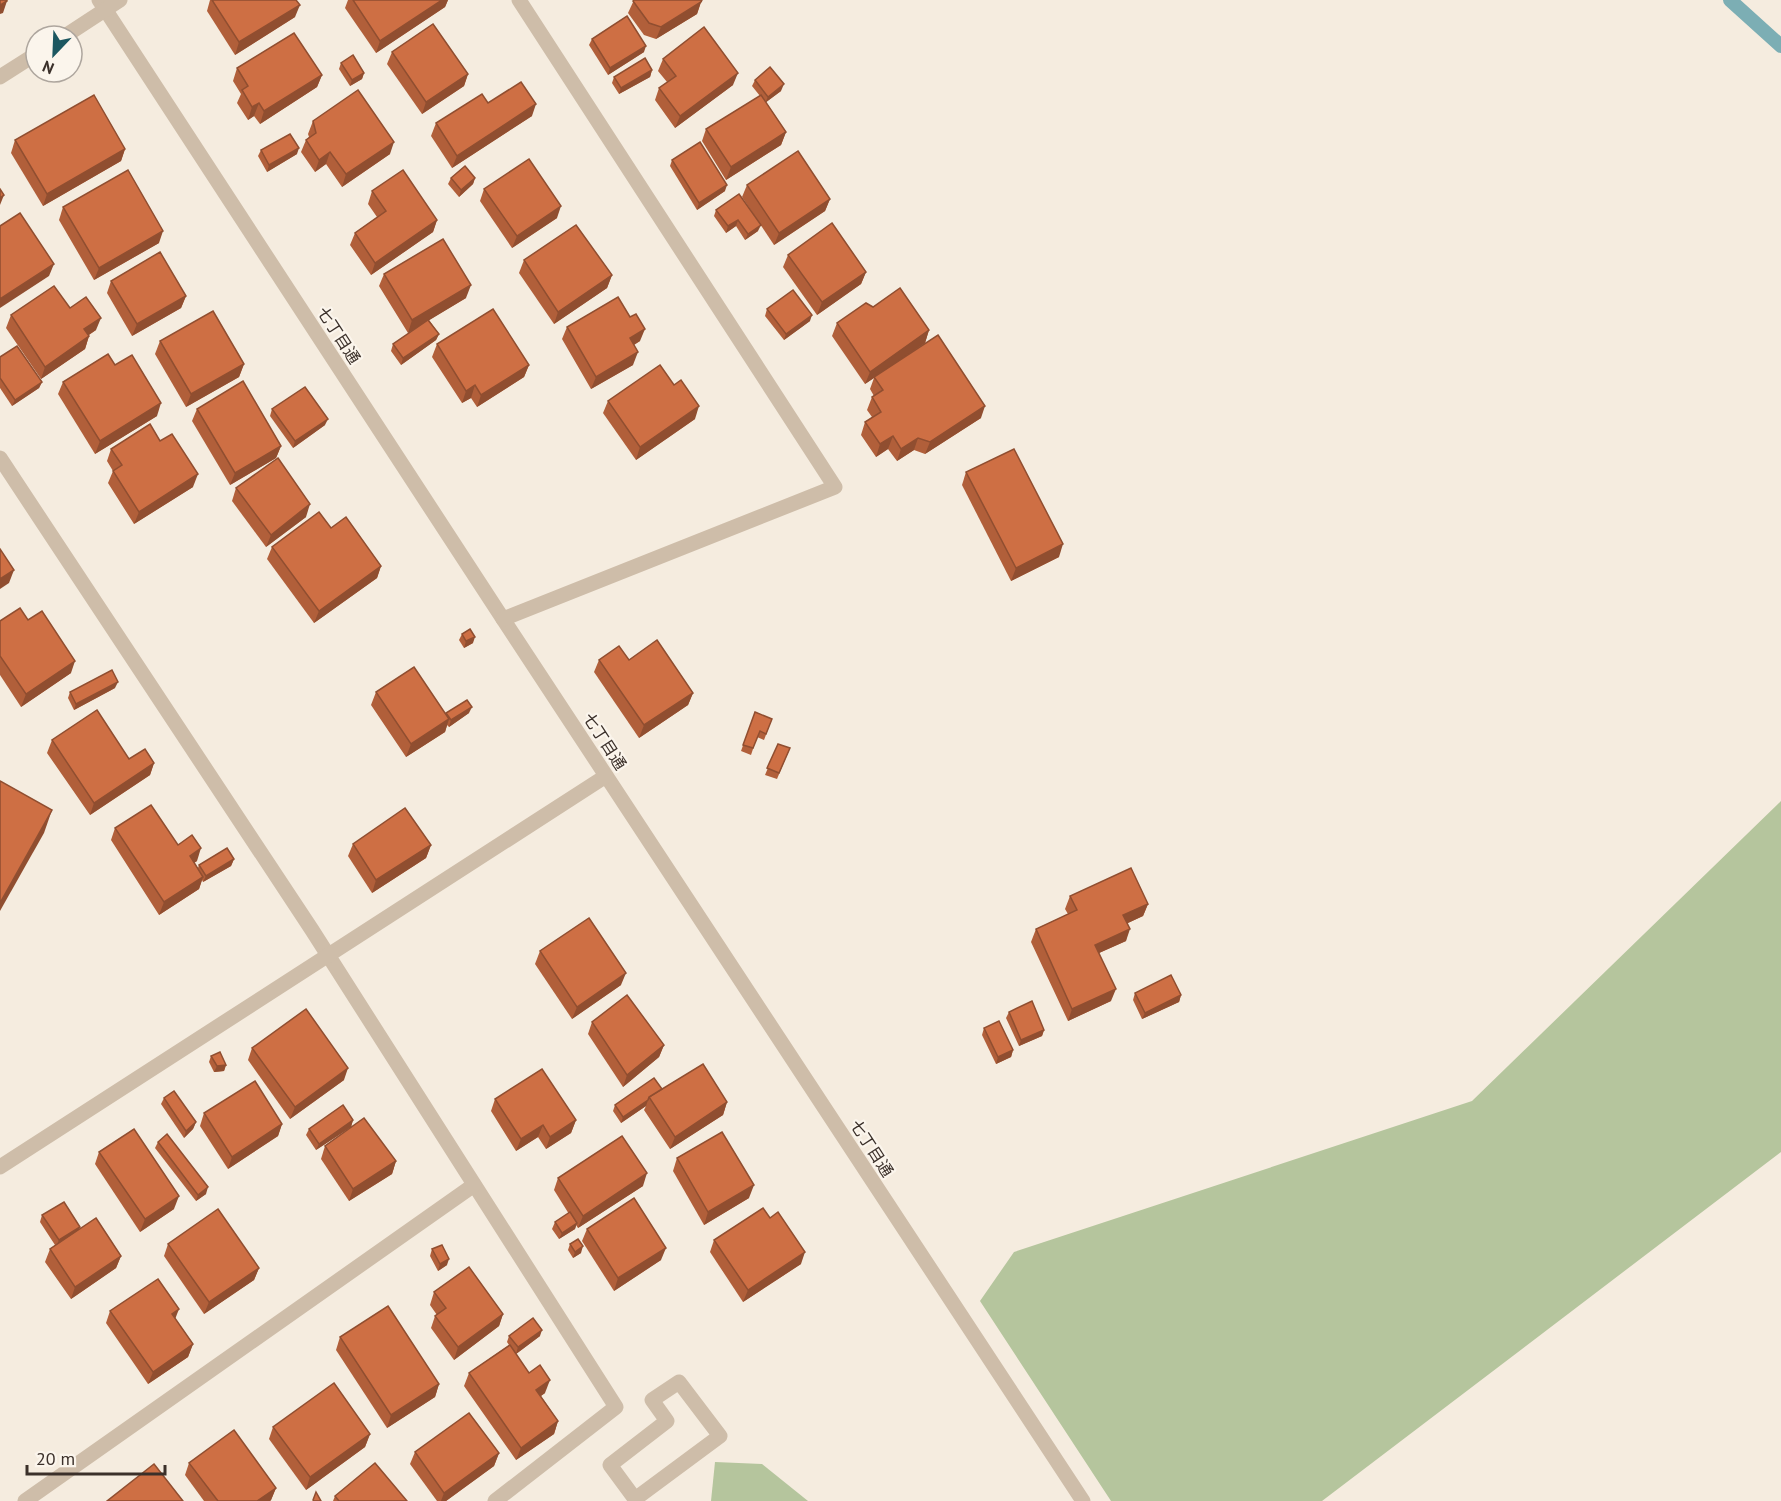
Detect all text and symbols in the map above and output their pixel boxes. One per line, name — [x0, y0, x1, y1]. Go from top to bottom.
north arrow — [24, 24, 84, 84]
text: N — [39, 57, 57, 79]
street label: 七丁目通 — [313, 303, 365, 367]
street label: 七丁目通 — [579, 709, 631, 773]
street label: 七丁目通 — [846, 1116, 898, 1180]
scale bar — [27, 1438, 165, 1476]
text: 20 m — [36, 1447, 75, 1470]

